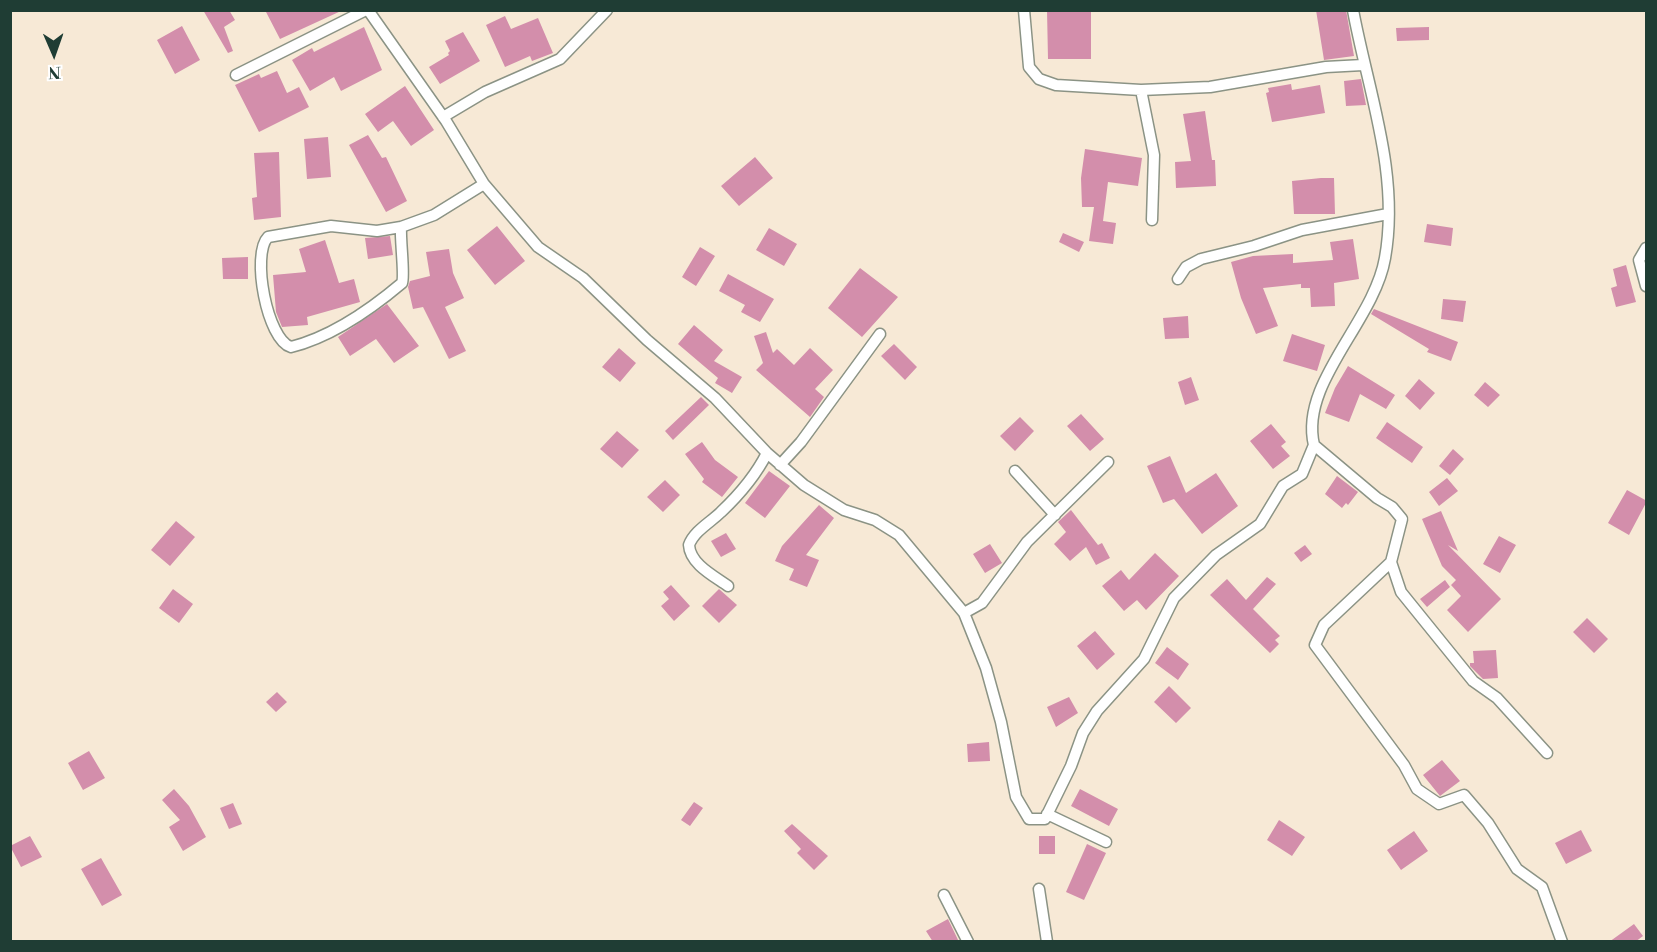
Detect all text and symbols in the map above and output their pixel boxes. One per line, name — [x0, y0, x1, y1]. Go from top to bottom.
north arrow — [24, 24, 84, 84]
text: N — [48, 62, 61, 82]

